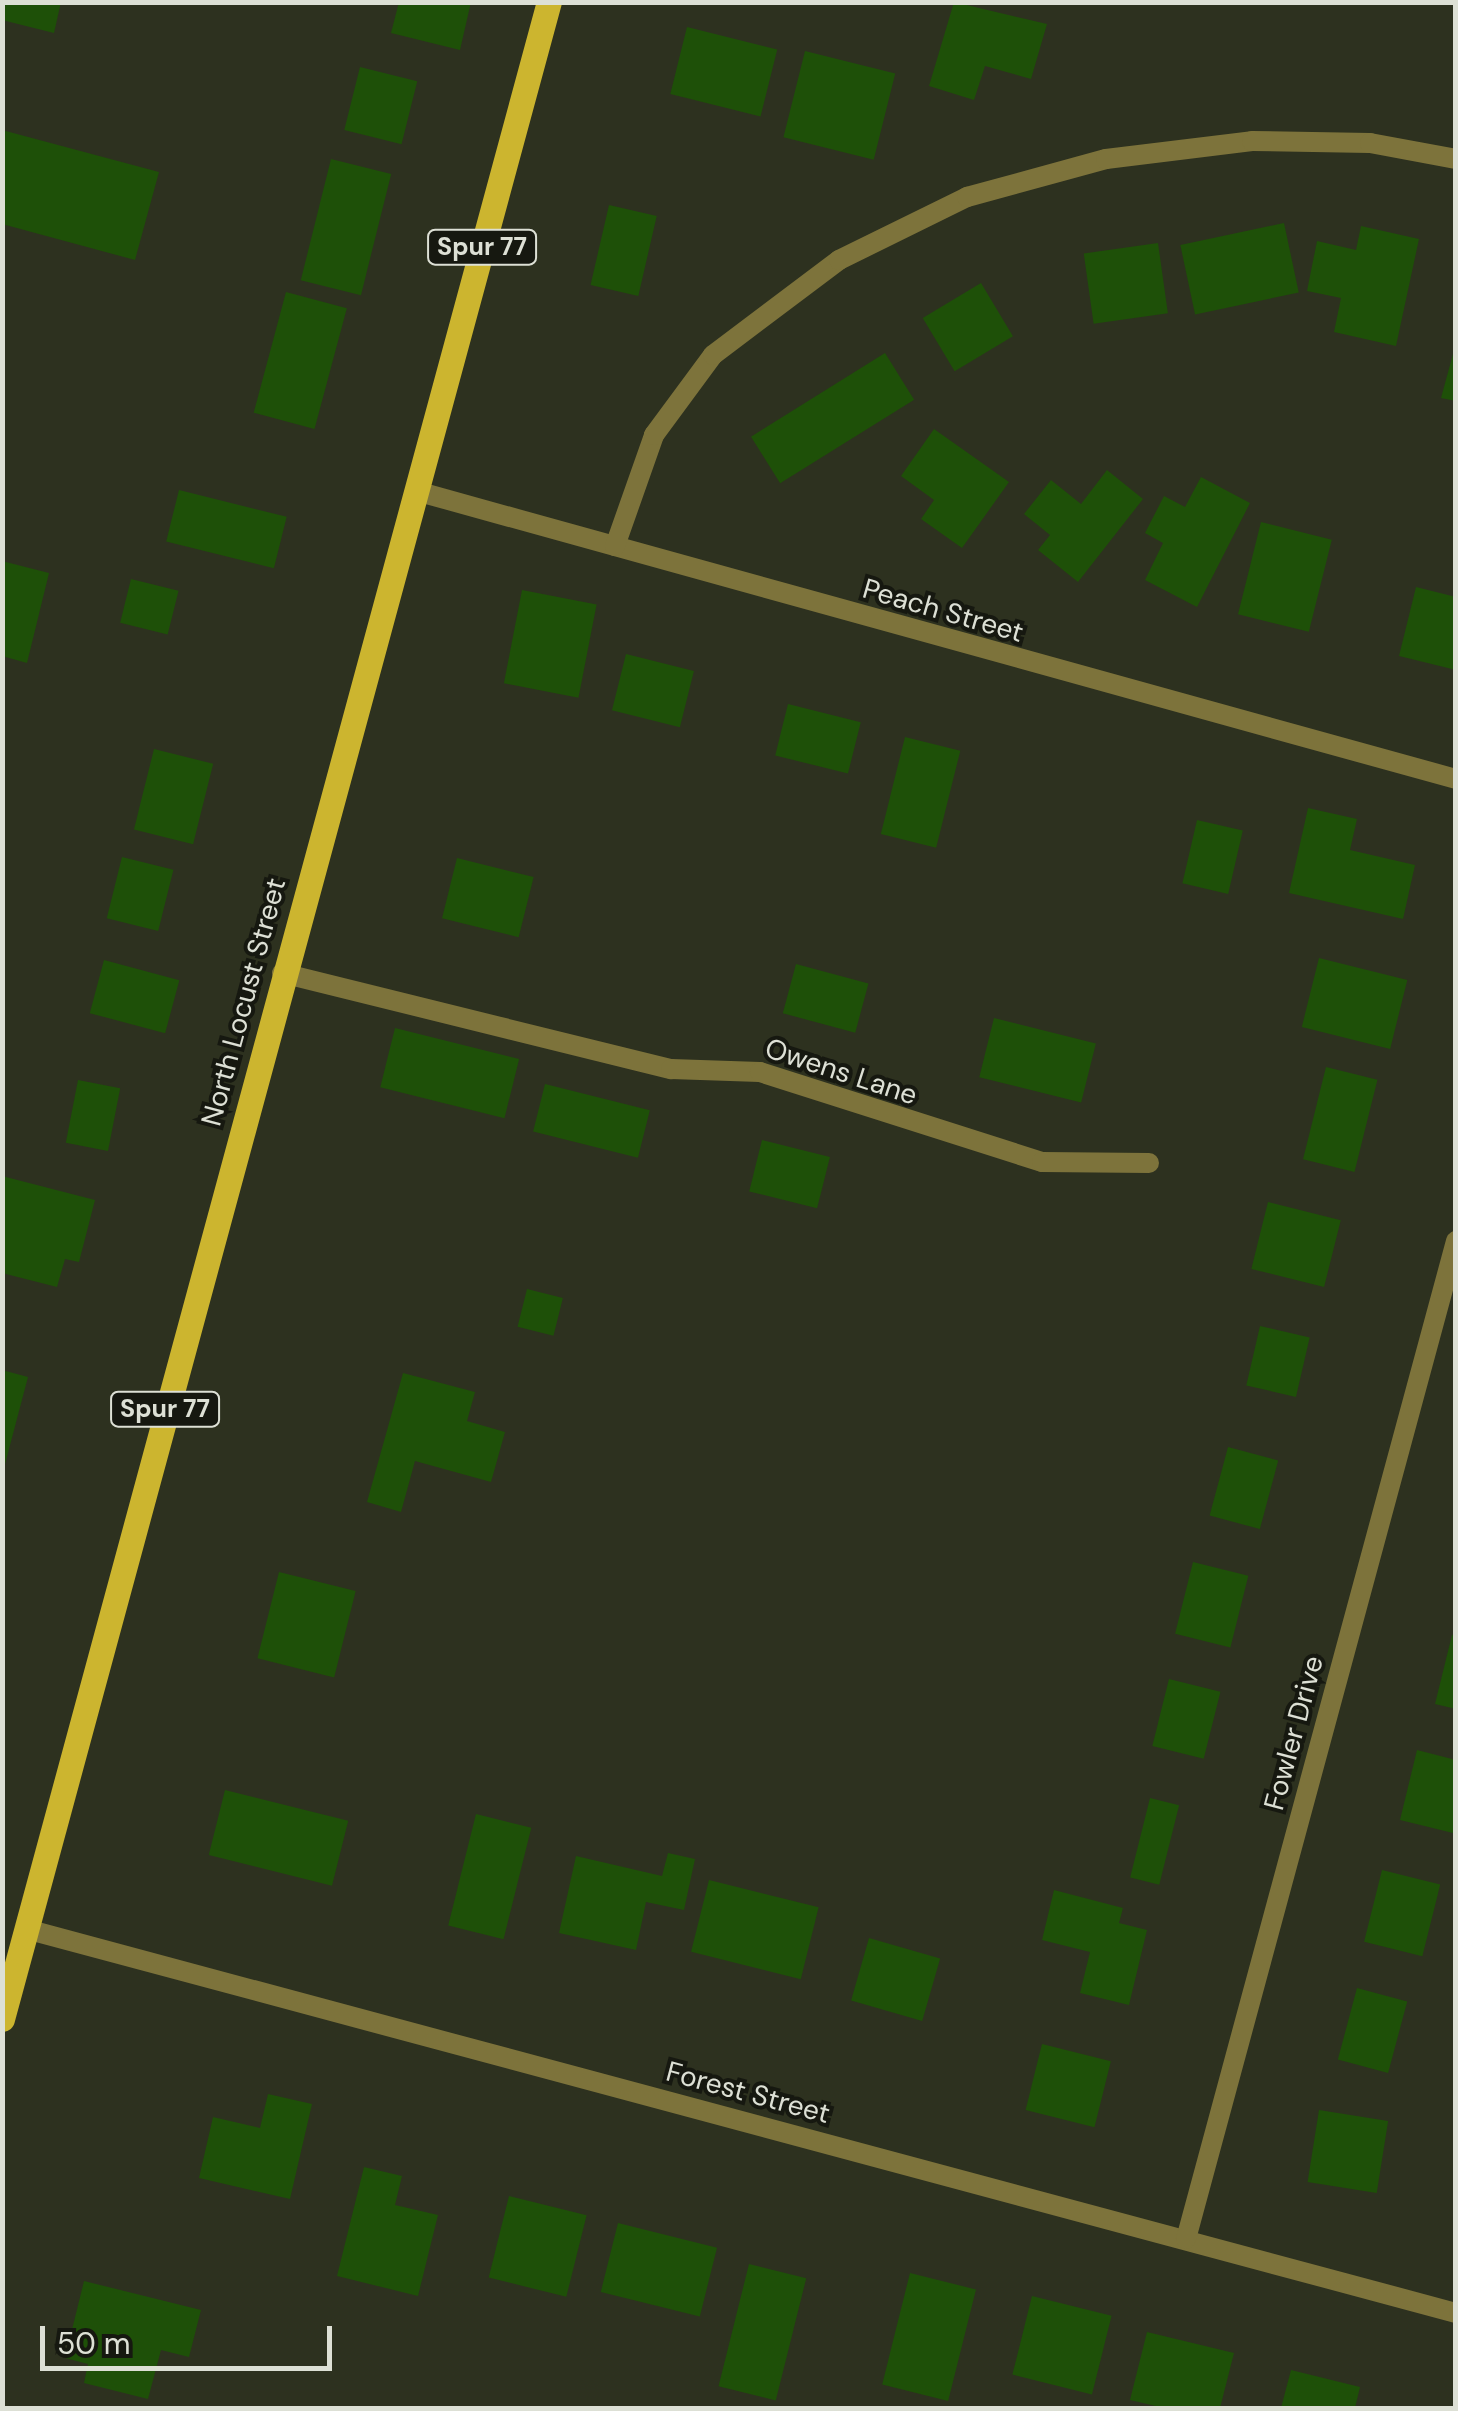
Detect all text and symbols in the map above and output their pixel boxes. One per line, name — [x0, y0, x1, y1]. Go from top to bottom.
road number: Spur 77 — [427, 227, 537, 267]
street label: Peach Street — [859, 572, 1027, 650]
street label: North Locust Street — [195, 875, 293, 1129]
street label: Owens Lane — [761, 1032, 921, 1112]
road number: Spur 77 — [110, 1389, 220, 1429]
street label: Fowler Drive — [1257, 1652, 1331, 1814]
street label: Forest Street — [663, 2055, 833, 2131]
scale bar — [45, 2306, 338, 2368]
text: 50 m — [57, 2324, 131, 2363]

